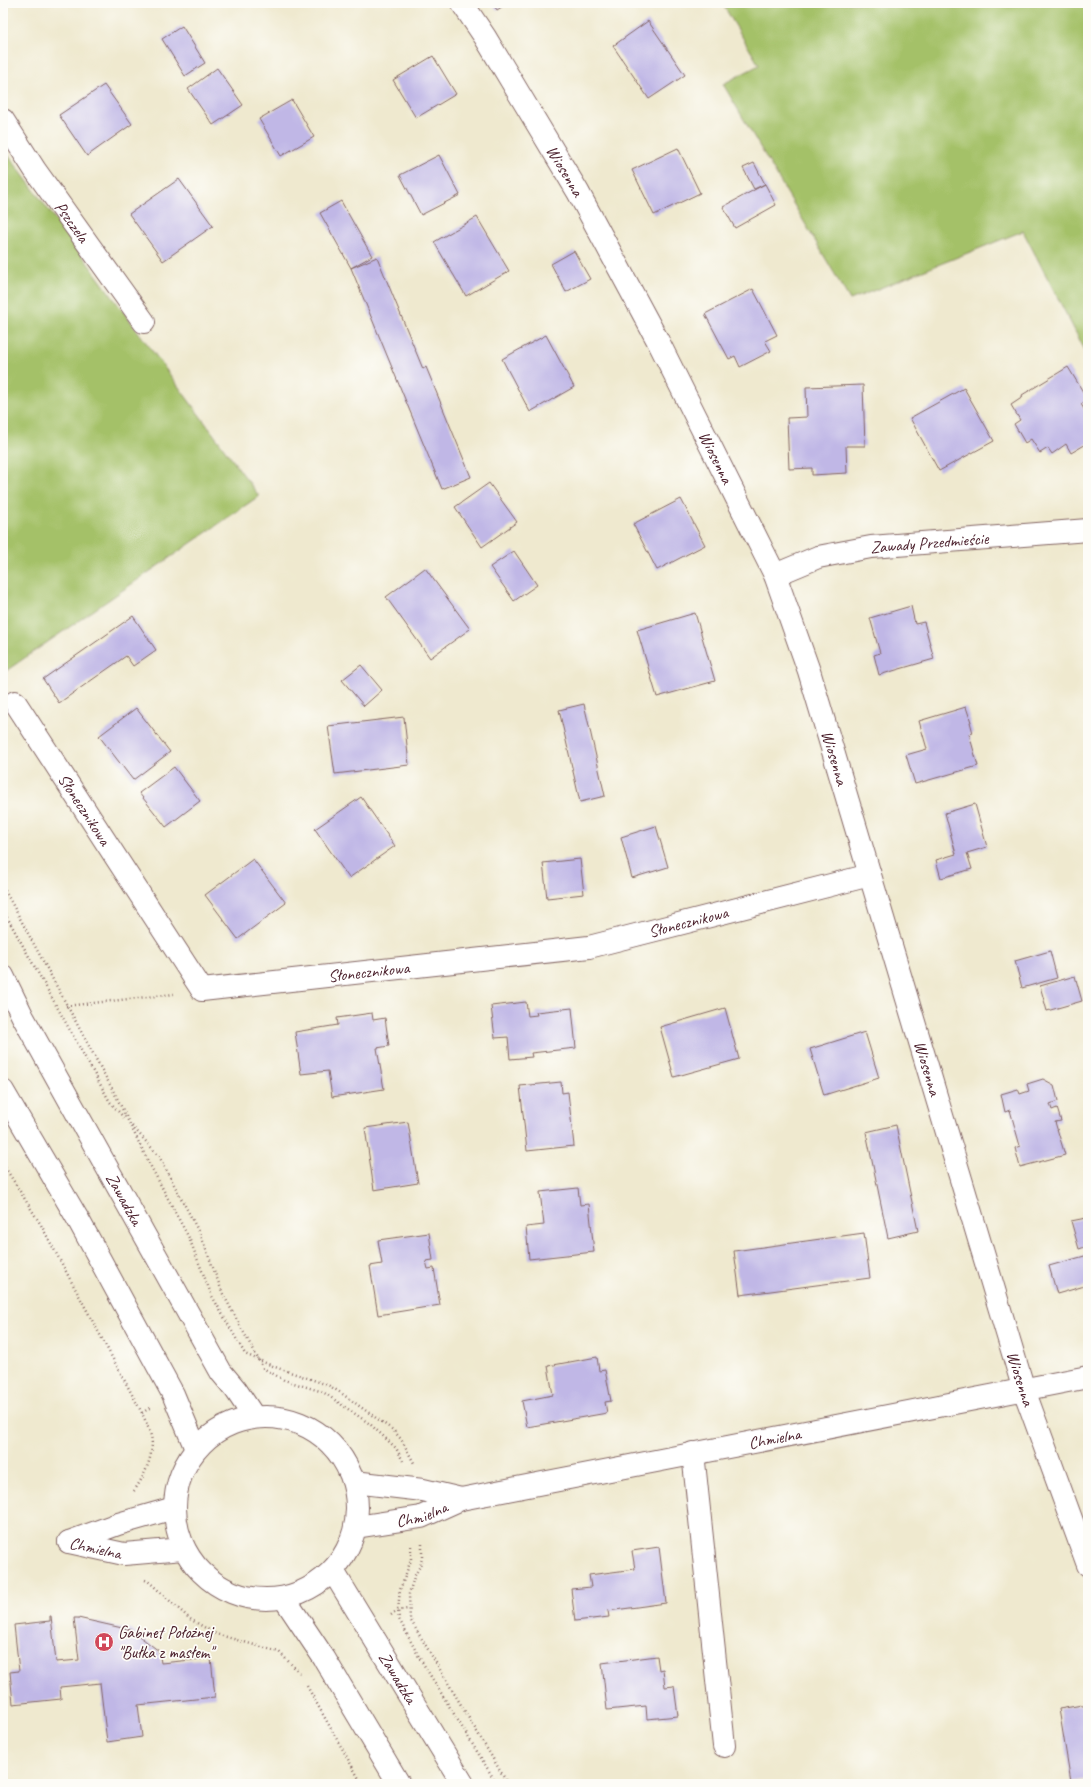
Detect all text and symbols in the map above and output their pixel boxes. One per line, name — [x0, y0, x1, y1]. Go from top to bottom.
street label: Wiosenna — [542, 141, 589, 201]
street label: Pszczela — [50, 197, 95, 247]
street label: Wiosenna — [694, 428, 739, 488]
street label: Zawady Przedmieście — [869, 527, 991, 558]
street label: Wiosenna — [817, 728, 853, 789]
street label: Słonecznikowa — [54, 770, 116, 850]
street label: Słonecznikowa — [646, 901, 731, 942]
street label: Słonecznikowa — [327, 956, 411, 986]
street label: Wiosenna — [910, 1038, 946, 1100]
street label: Zawadzka — [102, 1169, 148, 1231]
street label: Wiosenna — [1003, 1349, 1040, 1410]
street label: Chmielna — [747, 1422, 804, 1453]
street label: Chmielna — [395, 1495, 452, 1531]
street label: Chmielna — [67, 1532, 125, 1564]
place label: Gabinet Położnej "Bułka z masłem" — [118, 1622, 217, 1663]
hospital icon: Gabinet Położnej "Bułka z masłem" — [93, 1631, 115, 1653]
street label: Zawadzka — [374, 1648, 423, 1709]

